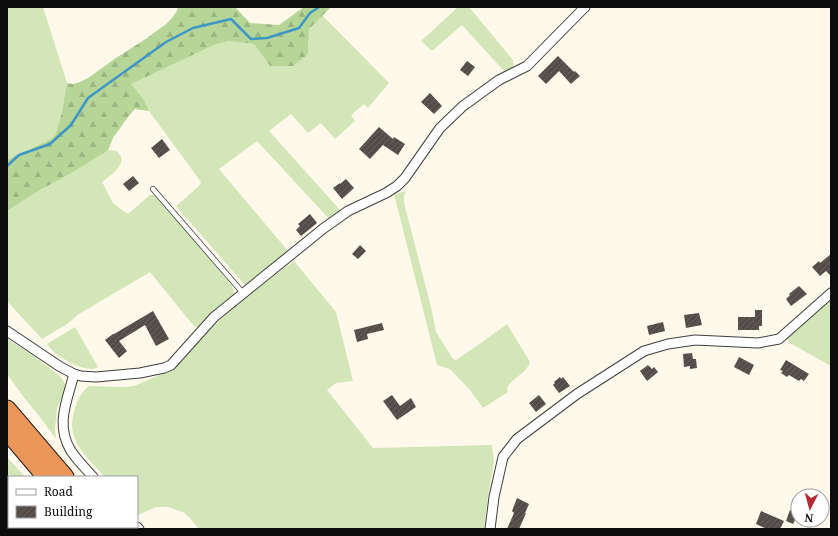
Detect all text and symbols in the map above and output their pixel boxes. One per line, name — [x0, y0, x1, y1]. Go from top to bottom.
legend — [8, 476, 138, 528]
text: Road — [44, 483, 74, 500]
north arrow — [790, 488, 830, 528]
text: Building — [44, 503, 93, 520]
text: N — [803, 510, 814, 526]

